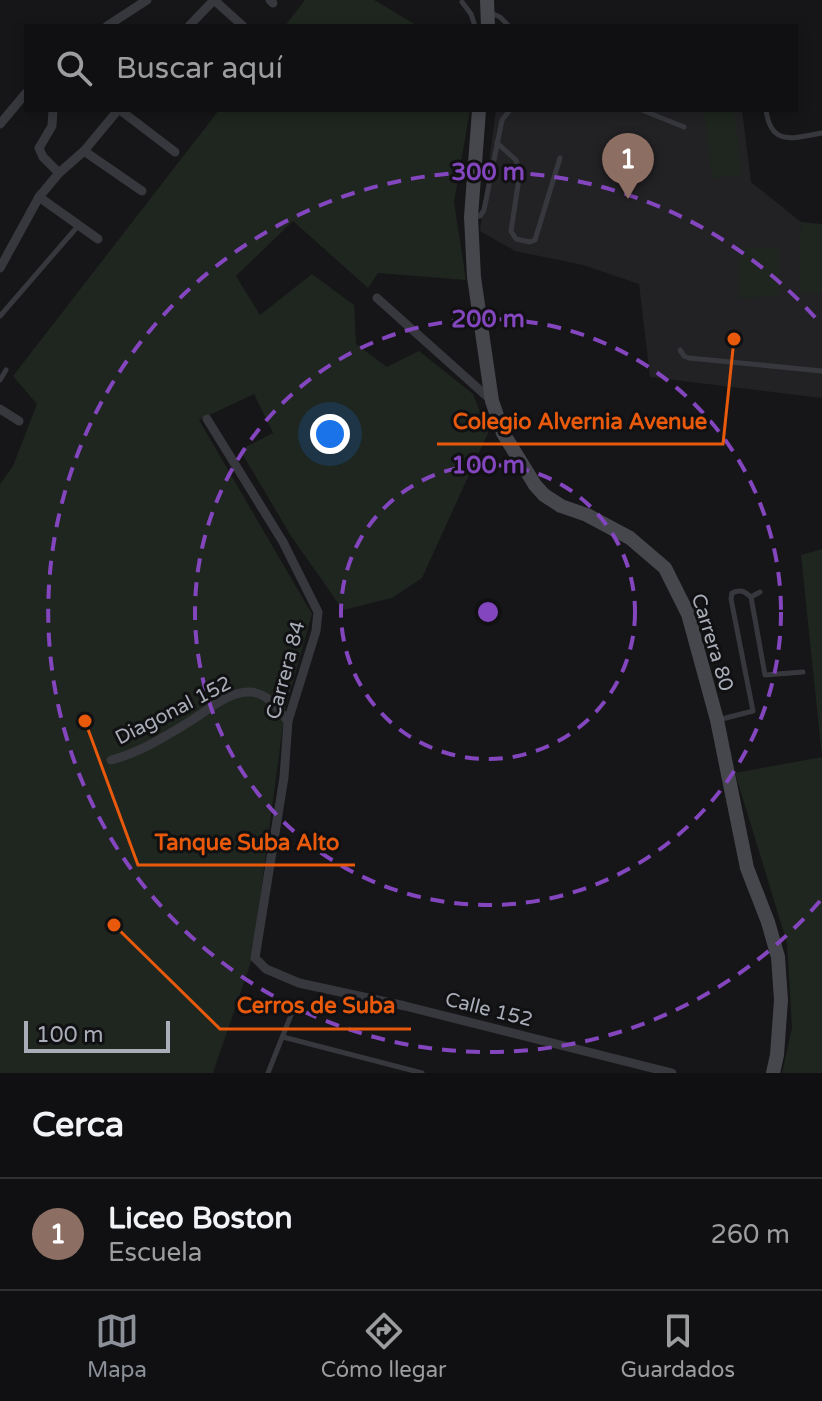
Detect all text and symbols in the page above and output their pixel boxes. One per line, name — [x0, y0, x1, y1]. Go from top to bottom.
search box — [24, 24, 798, 112]
icon: search — [52, 46, 96, 90]
text: Buscar aquí — [116, 50, 283, 87]
pin: 1 — [602, 133, 654, 199]
text: 300 m — [451, 158, 525, 187]
text: 200 m — [451, 305, 525, 334]
callout: Colegio Alvernia Avenue — [437, 398, 723, 444]
text: Colegio Alvernia Avenue — [453, 409, 707, 435]
your location — [310, 414, 350, 454]
text: 100 m — [451, 451, 525, 480]
street label: Carrera 80 — [686, 591, 738, 694]
centre of rings — [474, 598, 502, 626]
street label: Carrera 84 — [261, 619, 311, 722]
street label: Diagonal 152 — [111, 671, 236, 750]
callout: Tanque Suba Alto — [138, 819, 355, 865]
text: Tanque Suba Alto — [154, 830, 339, 856]
callout: Cerros de Suba — [220, 983, 411, 1029]
street label: Calle 152 — [443, 988, 535, 1032]
text: Cerros de Suba — [237, 993, 395, 1019]
scale bar — [24, 1017, 170, 1053]
text: 100 m — [36, 1022, 103, 1048]
text: Cerca — [32, 1105, 124, 1146]
text: Liceo Boston — [108, 1200, 293, 1237]
text: 1 — [50, 1219, 66, 1250]
text: 260 m — [710, 1219, 790, 1250]
text: Escuela — [108, 1237, 202, 1268]
tab: Mapa — [87, 1309, 147, 1383]
tab: Cómo llegar — [321, 1309, 446, 1383]
tab: Guardados — [620, 1309, 735, 1383]

